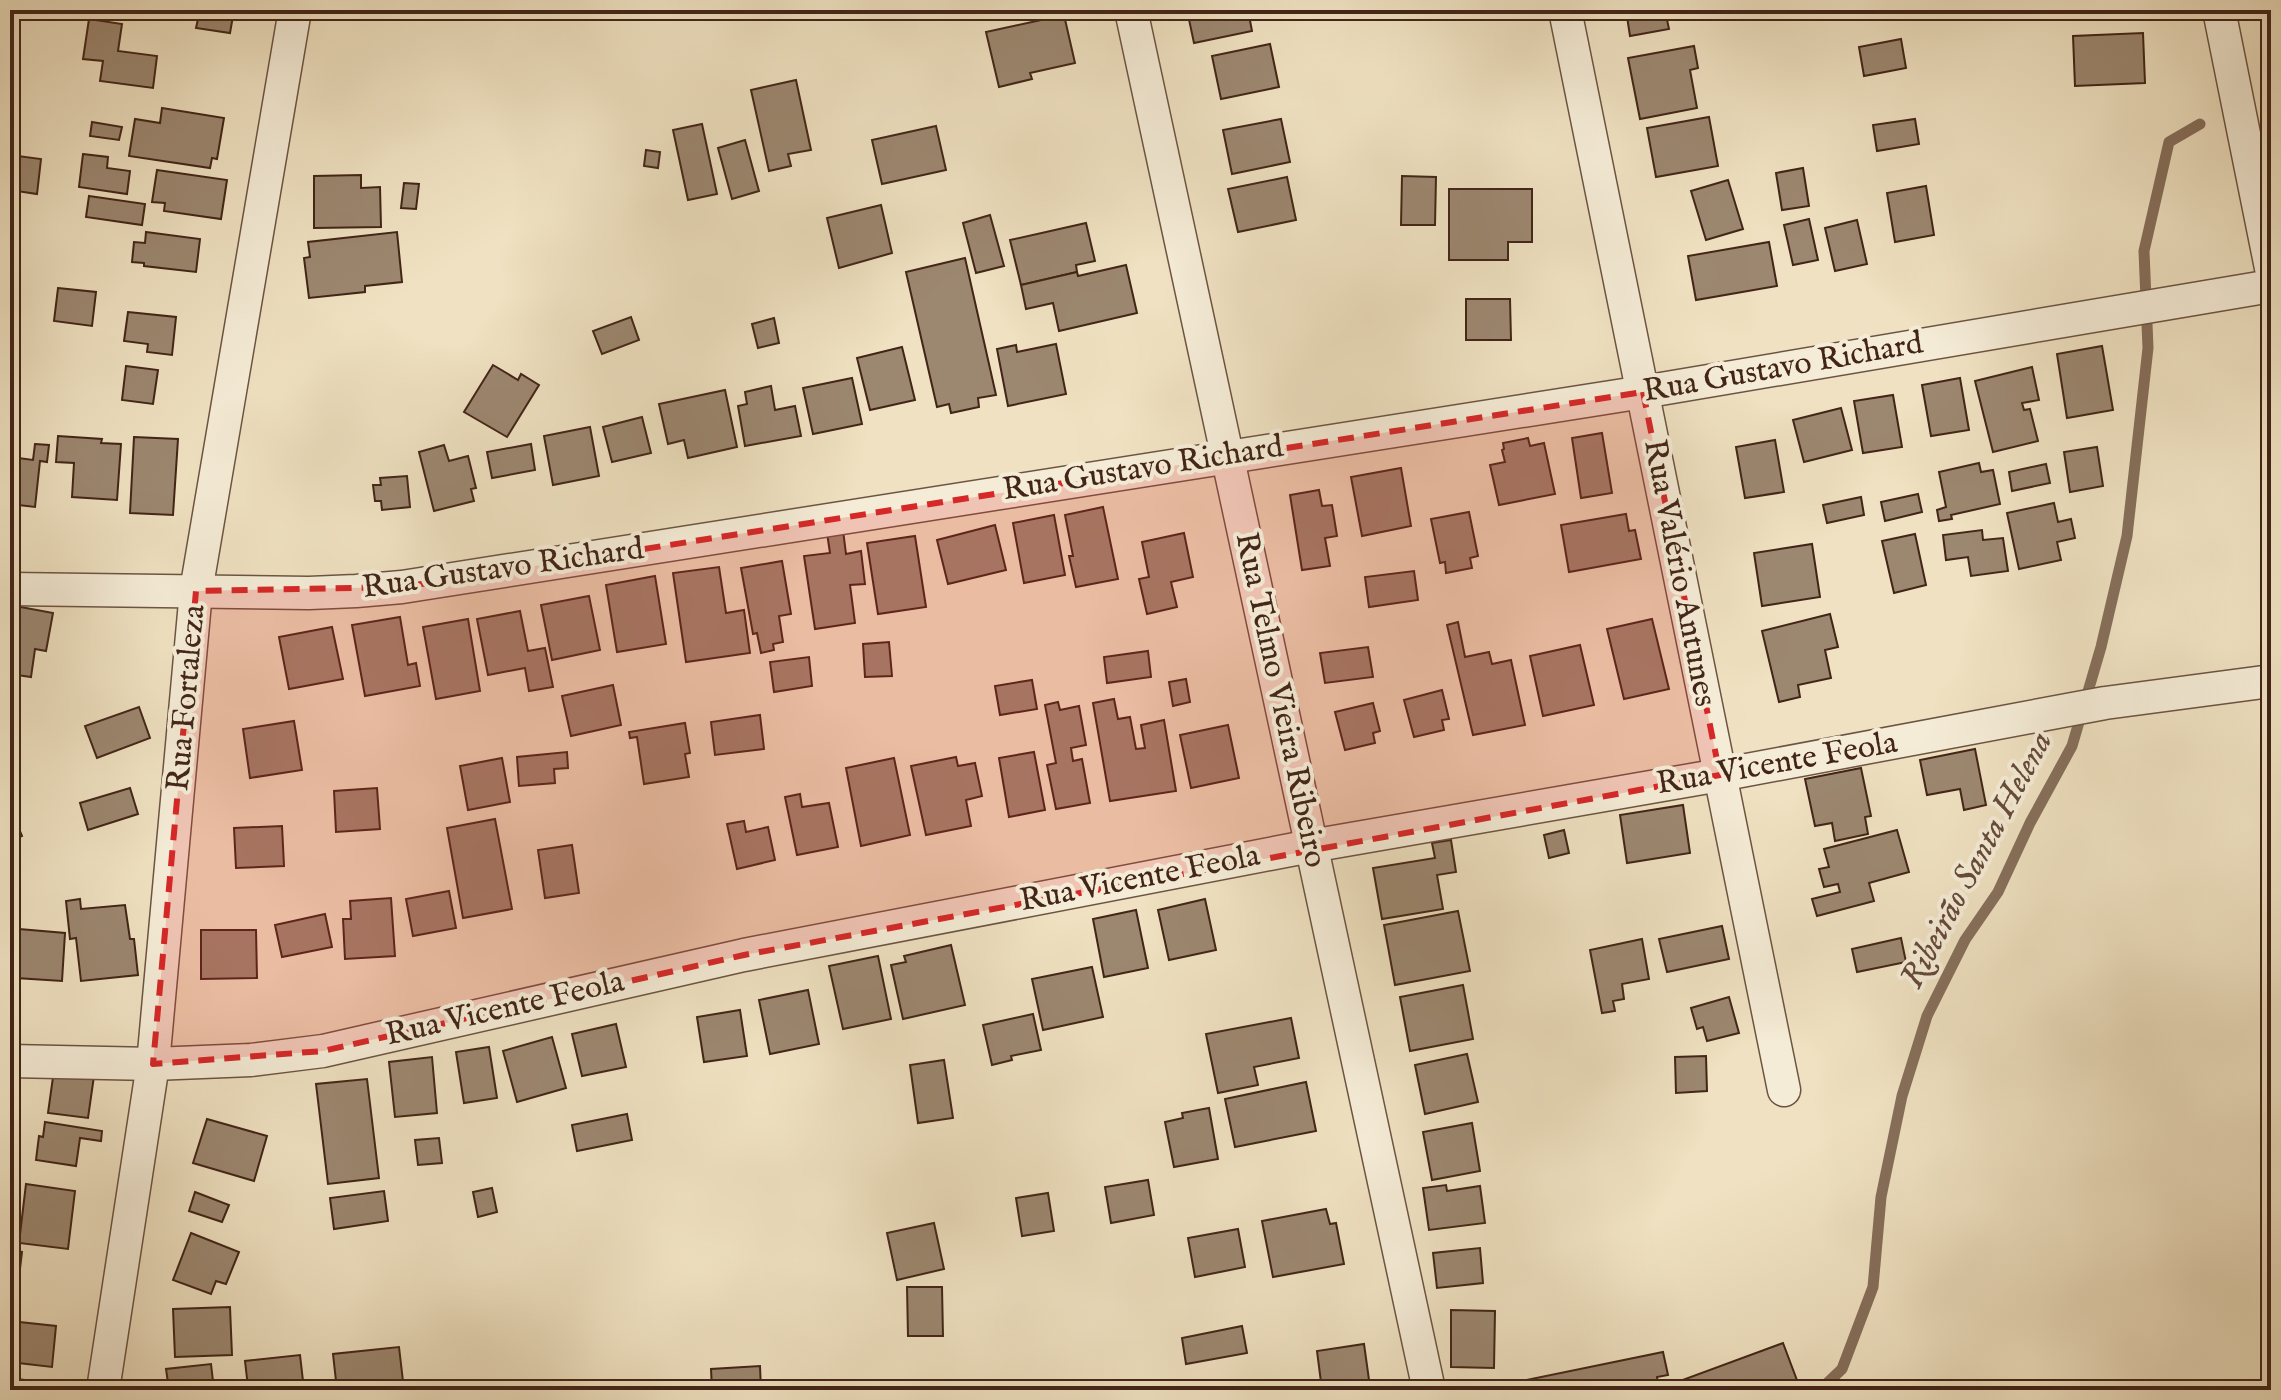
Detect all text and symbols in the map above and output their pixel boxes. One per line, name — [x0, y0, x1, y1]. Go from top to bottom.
street label: Rua Gustavo Richard — [1640, 323, 1927, 413]
street label: Rua Gustavo Richard — [1000, 426, 1287, 511]
street label: Rua Valério Antunes — [1633, 436, 1725, 710]
street label: Rua Gustavo Richard — [360, 529, 647, 609]
street label: Rua Telmo Vieira Ribeiro — [1224, 529, 1336, 871]
street label: Rua Fortaleza — [158, 603, 216, 793]
street label: Rua Vicente Feola — [1654, 723, 1901, 805]
water label: Ribeirão Santa Helena — [1891, 724, 2063, 996]
street label: Rua Vicente Feola — [1017, 836, 1264, 922]
street label: Rua Vicente Feola — [382, 962, 628, 1056]

